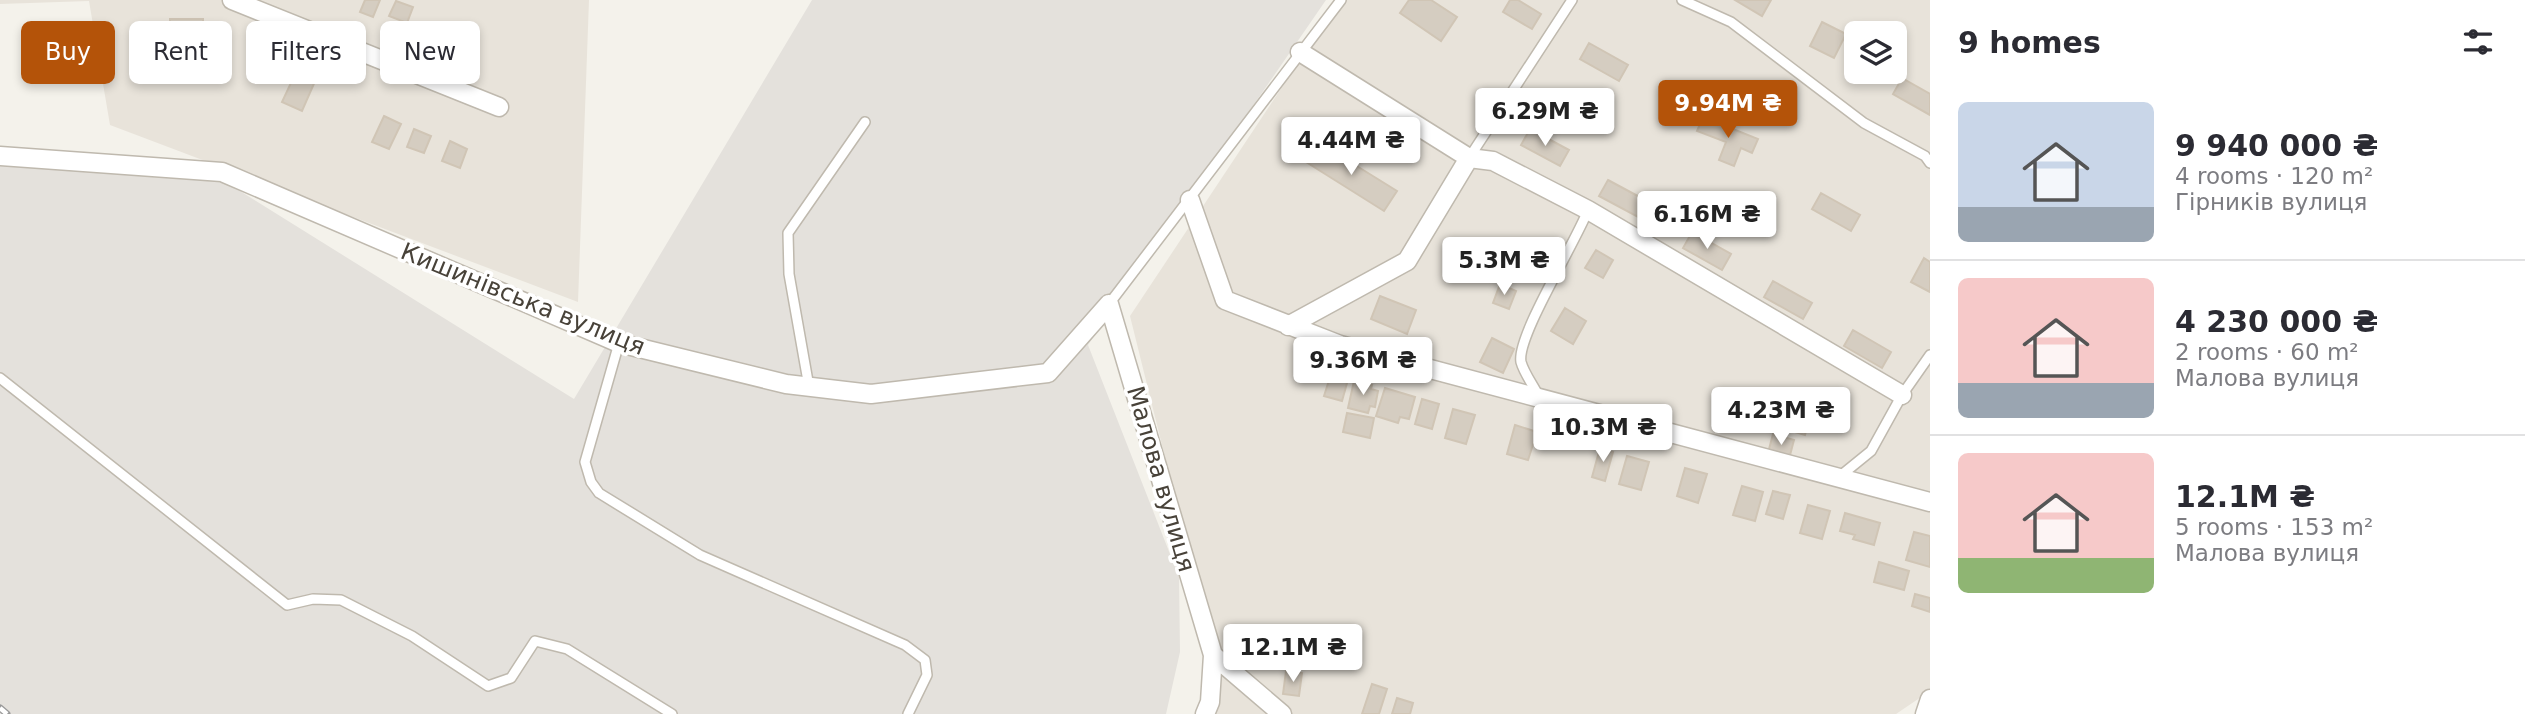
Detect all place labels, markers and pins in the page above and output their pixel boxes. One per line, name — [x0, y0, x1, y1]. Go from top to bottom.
pin: 9.94M ₴ — [1663, 80, 1793, 140]
pin: 6.29M ₴ — [1480, 88, 1610, 148]
pin: 4.44M ₴ — [1286, 118, 1416, 177]
pin: 6.16M ₴ — [1642, 191, 1772, 251]
pin: 5.3M ₴ — [1447, 238, 1561, 297]
pin: 9.36M ₴ — [1298, 338, 1428, 397]
pin: 4.23M ₴ — [1716, 388, 1846, 447]
pin: 10.3M ₴ — [1538, 405, 1668, 464]
pin: 12.1M ₴ — [1228, 624, 1358, 684]

